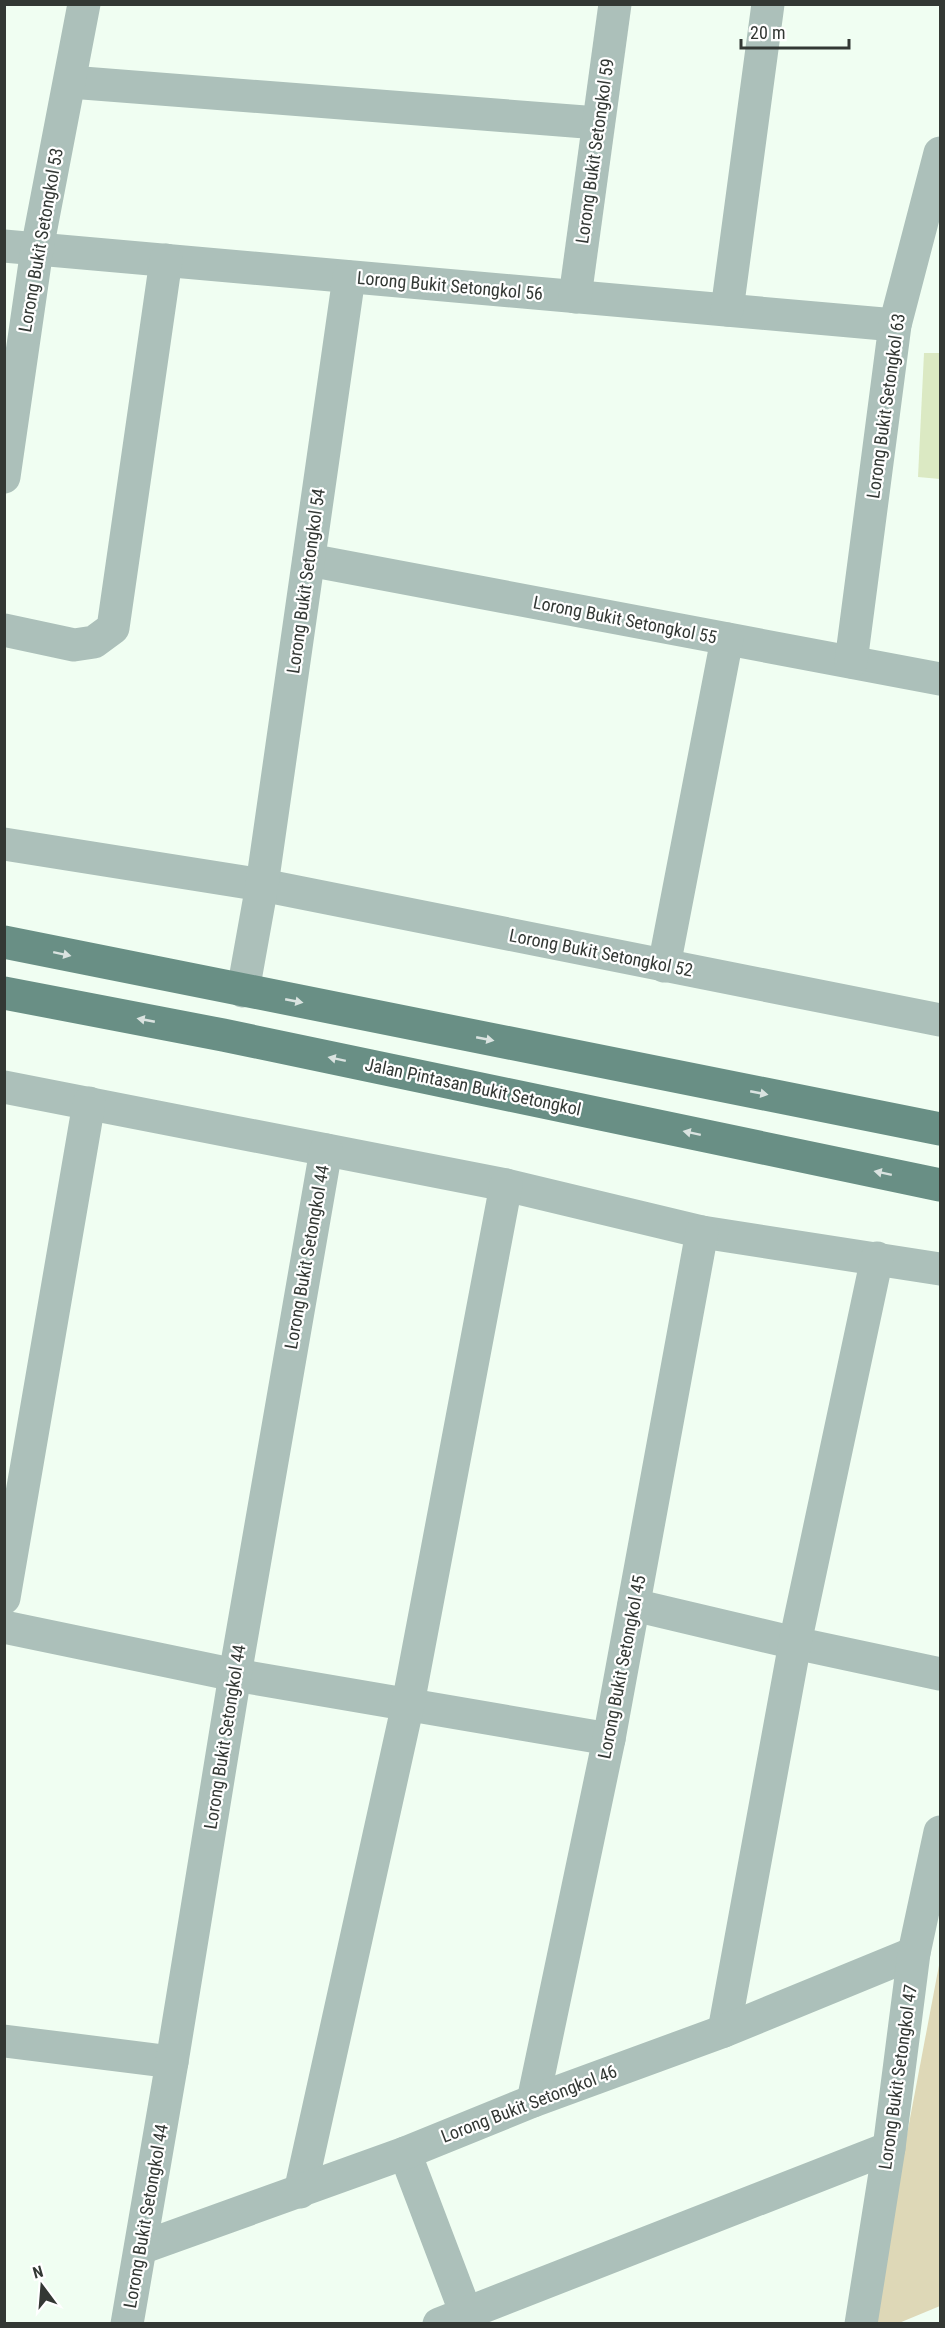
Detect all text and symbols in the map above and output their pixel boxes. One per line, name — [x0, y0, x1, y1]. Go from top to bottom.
scale bar — [741, 12, 849, 50]
text: 20 m — [750, 22, 785, 43]
street label: Lorong Bukit Setongkol 59 — [571, 57, 618, 245]
street label: Lorong Bukit Setongkol 53 — [14, 146, 67, 334]
street label: Lorong Bukit Setongkol 56 — [356, 267, 544, 304]
street label: Lorong Bukit Setongkol 63 — [862, 312, 909, 500]
street label: Lorong Bukit Setongkol 54 — [282, 487, 329, 675]
street label: Lorong Bukit Setongkol 55 — [531, 591, 719, 648]
street label: Lorong Bukit Setongkol 52 — [507, 924, 695, 981]
one-way arrow — [53, 950, 72, 959]
one-way arrow — [285, 997, 304, 1006]
one-way arrow — [136, 1015, 155, 1024]
one-way arrow — [476, 1035, 495, 1044]
street label: Jalan Pintasan Bukit Setongkol — [363, 1053, 583, 1120]
one-way arrow — [327, 1054, 346, 1063]
one-way arrow — [750, 1089, 769, 1098]
one-way arrow — [683, 1128, 702, 1138]
street label: Lorong Bukit Setongkol 44 — [280, 1163, 333, 1351]
one-way arrow — [874, 1168, 893, 1178]
street label: Lorong Bukit Setongkol 45 — [593, 1573, 650, 1761]
street label: Lorong Bukit Setongkol 44 — [200, 1643, 249, 1831]
street label: Lorong Bukit Setongkol 47 — [874, 1983, 921, 2171]
street label: Lorong Bukit Setongkol 46 — [438, 2060, 620, 2147]
street label: Lorong Bukit Setongkol 44 — [119, 2122, 172, 2310]
north arrow — [12, 2256, 72, 2316]
text: N — [31, 2262, 45, 2283]

